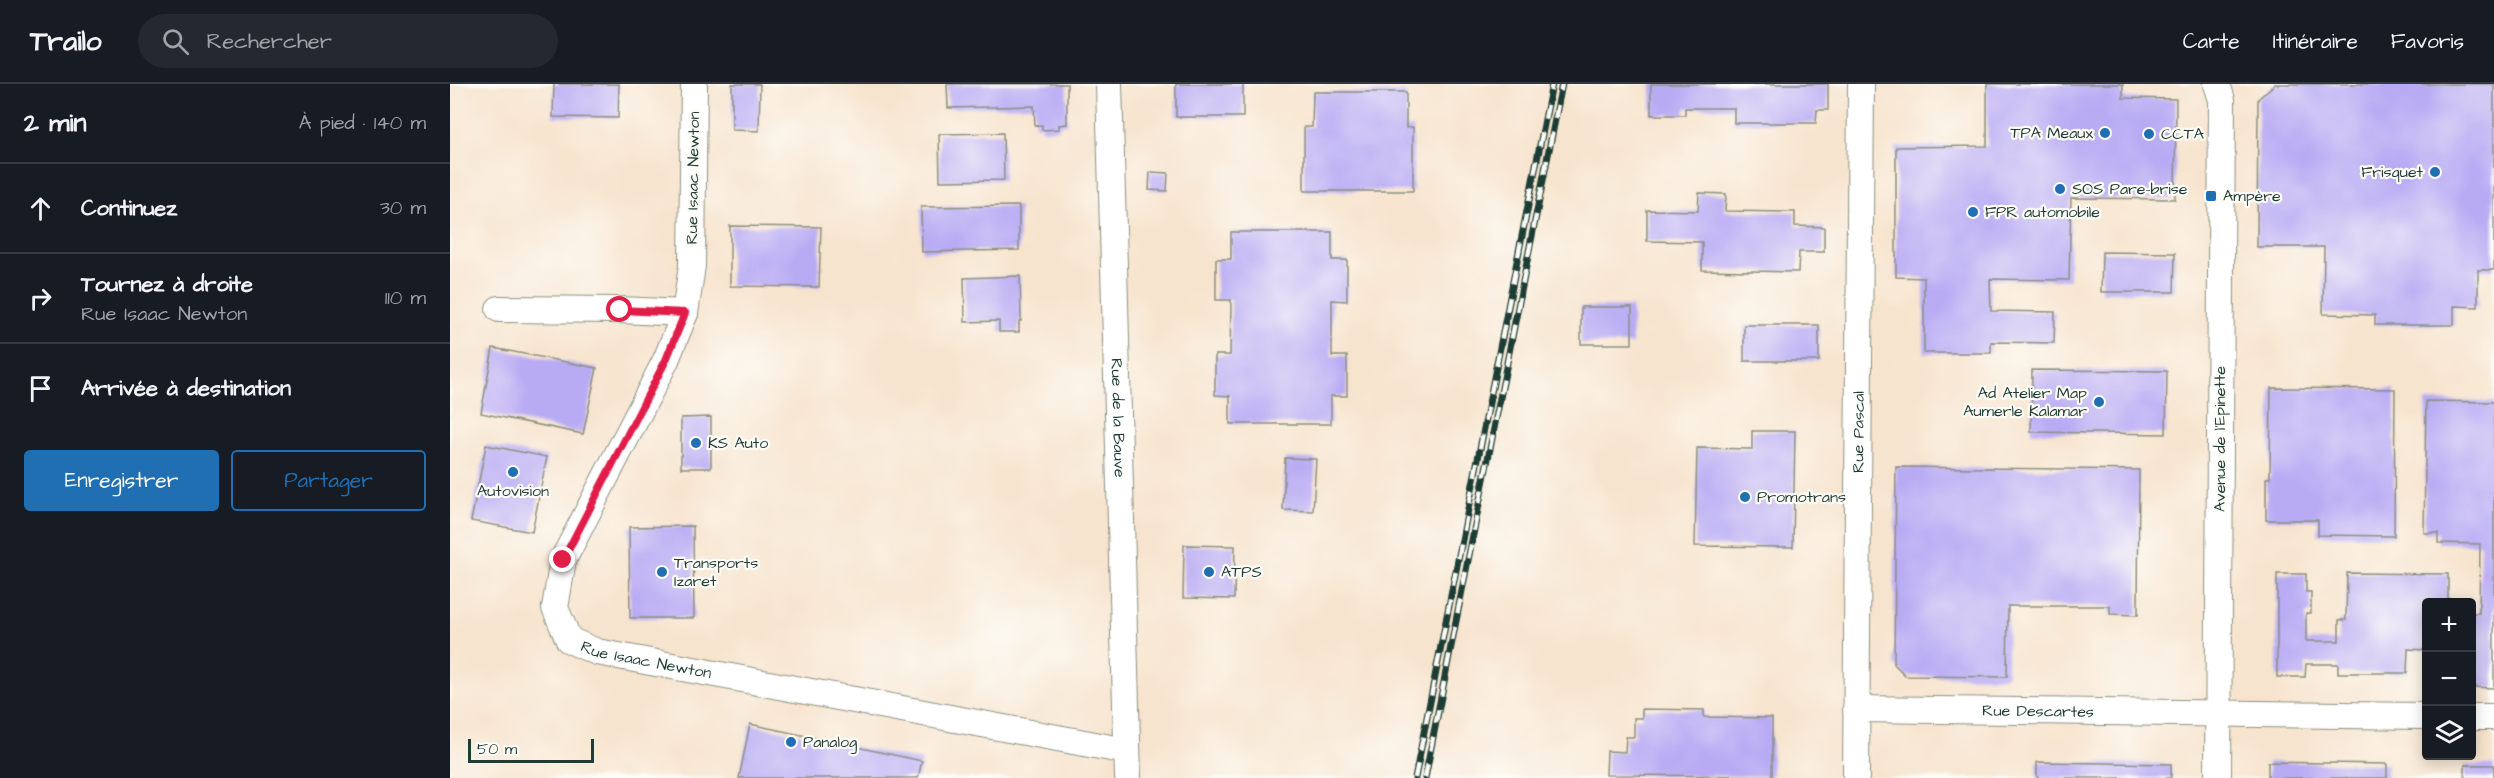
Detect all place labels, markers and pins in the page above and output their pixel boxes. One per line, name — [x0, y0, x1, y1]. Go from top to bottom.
place label: TPA Meaux — [2010, 122, 2093, 144]
place label: CCTA — [2161, 123, 2204, 145]
marker: TPA Meaux — [2098, 126, 2112, 140]
marker: CCTA — [2142, 127, 2156, 141]
place label: Frisquet — [2361, 161, 2424, 183]
marker: Frisquet — [2428, 165, 2442, 179]
place label: SOS Pare-brise — [2072, 178, 2188, 200]
marker: SOS Pare-brise — [2053, 182, 2067, 196]
place label: Ampère — [2223, 185, 2281, 207]
marker: Ampère — [2204, 189, 2218, 203]
place label: FPR automobile — [1985, 201, 2100, 223]
marker: FPR automobile — [1966, 205, 1980, 219]
place label: Ad Atelier Map Aumerle Kalamar — [1963, 382, 2087, 422]
marker: Ad Atelier Map Aumerle Kalamar — [2092, 395, 2106, 409]
place label: KS Auto — [708, 432, 768, 454]
marker: KS Auto — [689, 436, 703, 450]
marker: Autovision — [506, 465, 520, 479]
place label: Autovision — [477, 480, 549, 502]
place label: Promotrans — [1757, 486, 1846, 508]
marker: Promotrans — [1738, 490, 1752, 504]
place label: Transports Izaret — [674, 552, 758, 592]
place label: ATPS — [1221, 561, 1262, 583]
marker: Transports Izaret — [655, 565, 669, 579]
marker: ATPS — [1202, 565, 1216, 579]
place label: Panalog — [803, 731, 857, 754]
marker: Panalog — [784, 735, 798, 749]

